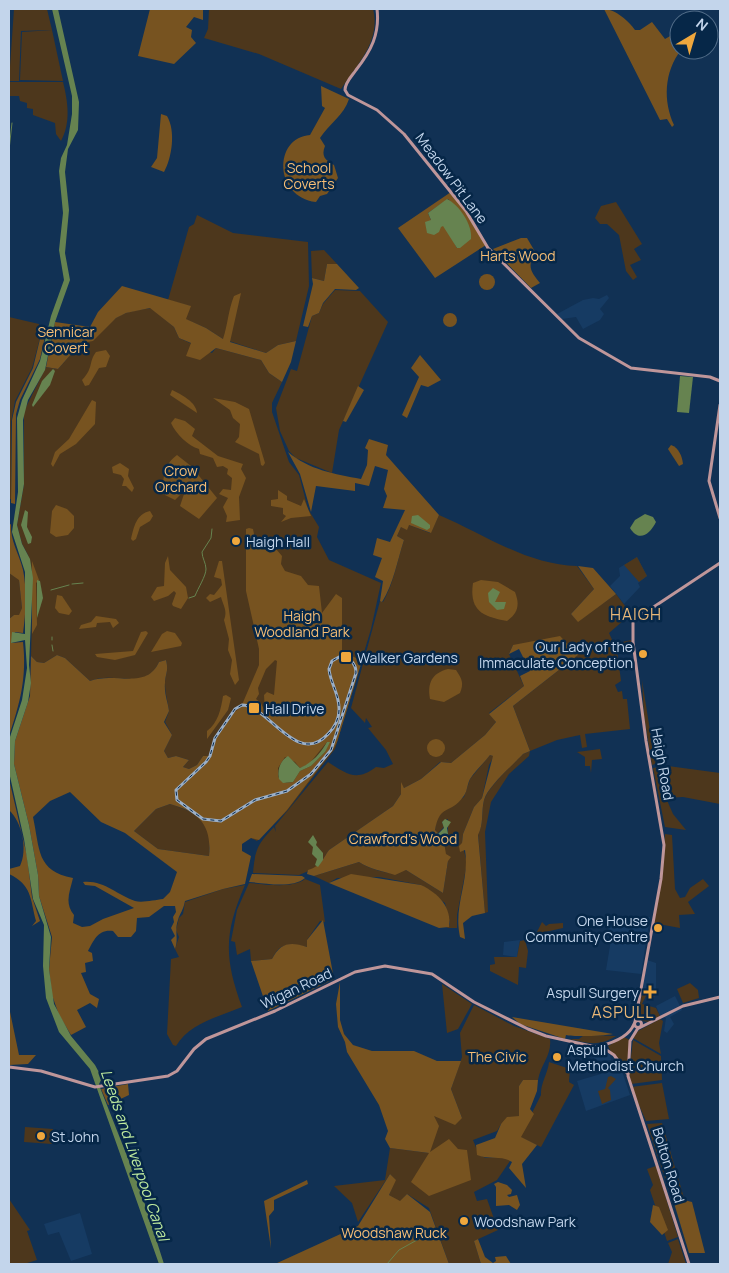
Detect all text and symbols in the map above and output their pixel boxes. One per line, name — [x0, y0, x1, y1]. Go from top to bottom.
north arrow — [669, 10, 719, 60]
text: N — [692, 14, 712, 35]
street label: Meadow Pit Lane — [412, 129, 492, 227]
park label: School Coverts — [283, 158, 335, 193]
park label: Harts Wood — [480, 246, 556, 265]
park label: Sennicar Covert — [37, 322, 95, 357]
park label: Crow Orchard — [155, 461, 207, 496]
place label: Haigh Hall — [246, 532, 310, 551]
marker: Haigh Hall — [230, 535, 242, 547]
district label: HAIGH — [610, 603, 662, 625]
park label: Haigh Woodland Park — [254, 606, 351, 641]
place label: Our Lady of the Immaculate Conception — [479, 637, 633, 672]
place label: Walker Gardens — [357, 648, 458, 667]
marker: Our Lady of the Immaculate Conception — [637, 648, 649, 660]
marker: Walker Gardens — [339, 650, 353, 664]
place label: Hall Drive — [265, 699, 324, 718]
marker: Hall Drive — [247, 701, 261, 715]
street label: Haigh Road — [647, 726, 679, 802]
park label: Crawford's Wood — [349, 829, 457, 848]
place label: One House Community Centre — [525, 911, 648, 946]
marker: One House Community Centre — [652, 922, 664, 934]
street label: Wigan Road — [257, 963, 335, 1013]
place label: Aspull Surgery — [546, 983, 640, 1002]
marker: Aspull Surgery — [643, 985, 657, 999]
district label: ASPULL — [592, 1001, 654, 1023]
place label: Aspull Methodist Church — [567, 1040, 684, 1075]
park label: The Civic — [467, 1047, 527, 1066]
marker: Aspull Methodist Church — [551, 1051, 563, 1063]
water label: Leeds and Liverpool Canal — [96, 1067, 175, 1246]
street label: Bolton Road — [649, 1125, 689, 1205]
place label: St John — [51, 1127, 99, 1146]
marker: St John — [35, 1130, 47, 1142]
place label: Woodshaw Park — [474, 1212, 577, 1231]
marker: Woodshaw Park — [458, 1215, 470, 1227]
park label: Woodshaw Ruck — [341, 1223, 448, 1242]

